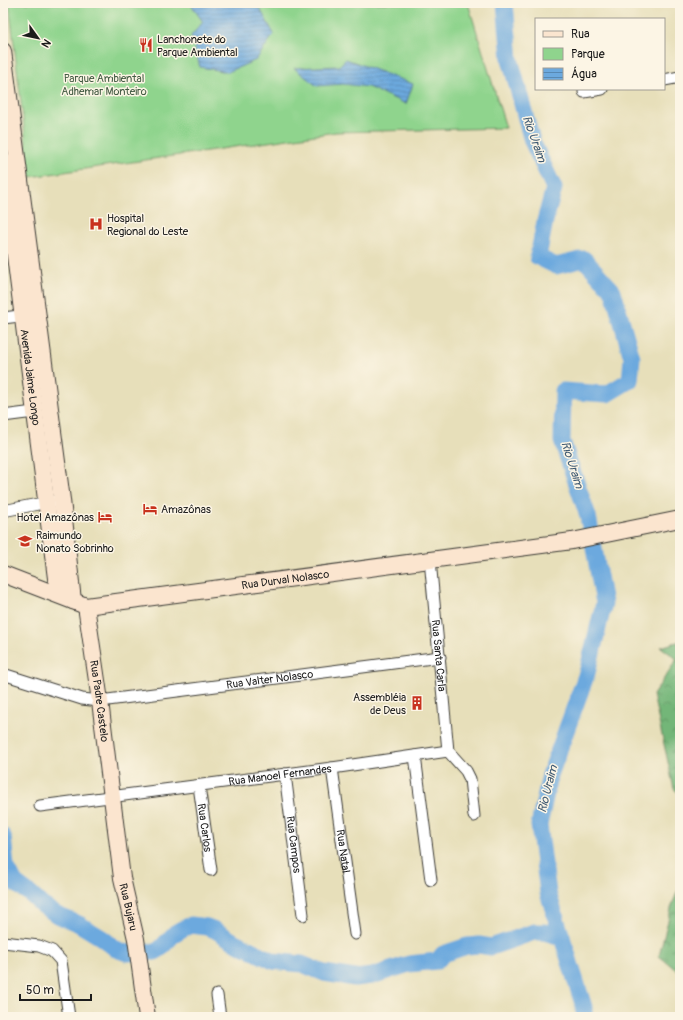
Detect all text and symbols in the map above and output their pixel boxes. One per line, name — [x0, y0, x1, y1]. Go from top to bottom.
north arrow — [18, 18, 58, 58]
legend — [535, 18, 665, 90]
text: Rua — [571, 27, 590, 42]
place label: Lanchonete do Parque Ambiental — [157, 33, 238, 59]
text: N — [38, 37, 53, 50]
restaurant icon: Lanchonete do Parque Ambiental — [138, 37, 154, 53]
text: Parque — [571, 47, 605, 62]
text: Água — [571, 66, 597, 82]
park label: Parque Ambiental Adhemar Monteiro — [61, 72, 147, 98]
water label: Rio Uraim — [519, 114, 550, 166]
place label: Hospital Regional do Leste — [107, 212, 189, 238]
hospital icon: Hospital Regional do Leste — [88, 216, 104, 232]
street label: Avenida Jaime Longo — [18, 328, 43, 426]
water label: Rio Uraim — [557, 440, 587, 492]
hotel icon: Amazônas — [142, 501, 158, 517]
place label: Amazônas — [161, 503, 211, 516]
hotel icon: Hotel Amazônas — [97, 509, 113, 525]
place label: Hotel Amazônas — [16, 511, 94, 524]
place label: Raimundo Nonato Sobrinho — [36, 529, 114, 555]
school or university icon: Raimundo Nonato Sobrinho — [17, 533, 33, 549]
street label: Rua Durval Nolasco — [241, 567, 330, 592]
street label: Rua Santa Carla — [429, 619, 449, 692]
street label: Rua Padre Castelo — [88, 659, 112, 743]
street label: Rua Valter Nolasco — [225, 667, 314, 691]
place label: Assembléia de Deus — [353, 691, 406, 717]
building icon: Assembléia de Deus — [409, 695, 425, 711]
street label: Rua Manoel Fernandes — [228, 762, 332, 788]
water label: Rio Uraim — [535, 762, 561, 814]
street label: Rua Carlos — [195, 803, 215, 853]
street label: Rua Campos — [284, 815, 304, 874]
street label: Rua Natal — [334, 829, 353, 874]
street label: Rua Bujaru — [117, 882, 140, 932]
scale bar — [20, 976, 91, 1002]
text: 50 m — [26, 983, 54, 998]

